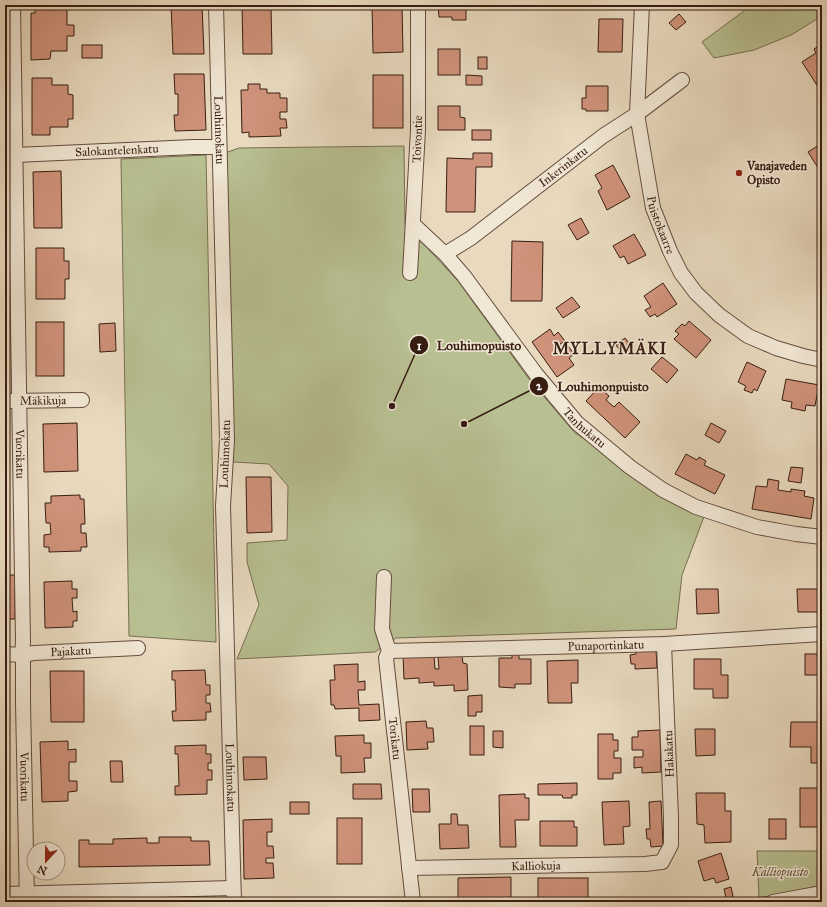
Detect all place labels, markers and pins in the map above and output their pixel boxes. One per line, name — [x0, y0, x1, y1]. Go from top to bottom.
place label: Vanajaveden Opisto — [746, 159, 808, 188]
marker: Vanajaveden Opisto — [734, 168, 744, 178]
callout: Louhimopuisto — [409, 333, 529, 358]
callout: Louhimonpuisto — [529, 374, 656, 399]

